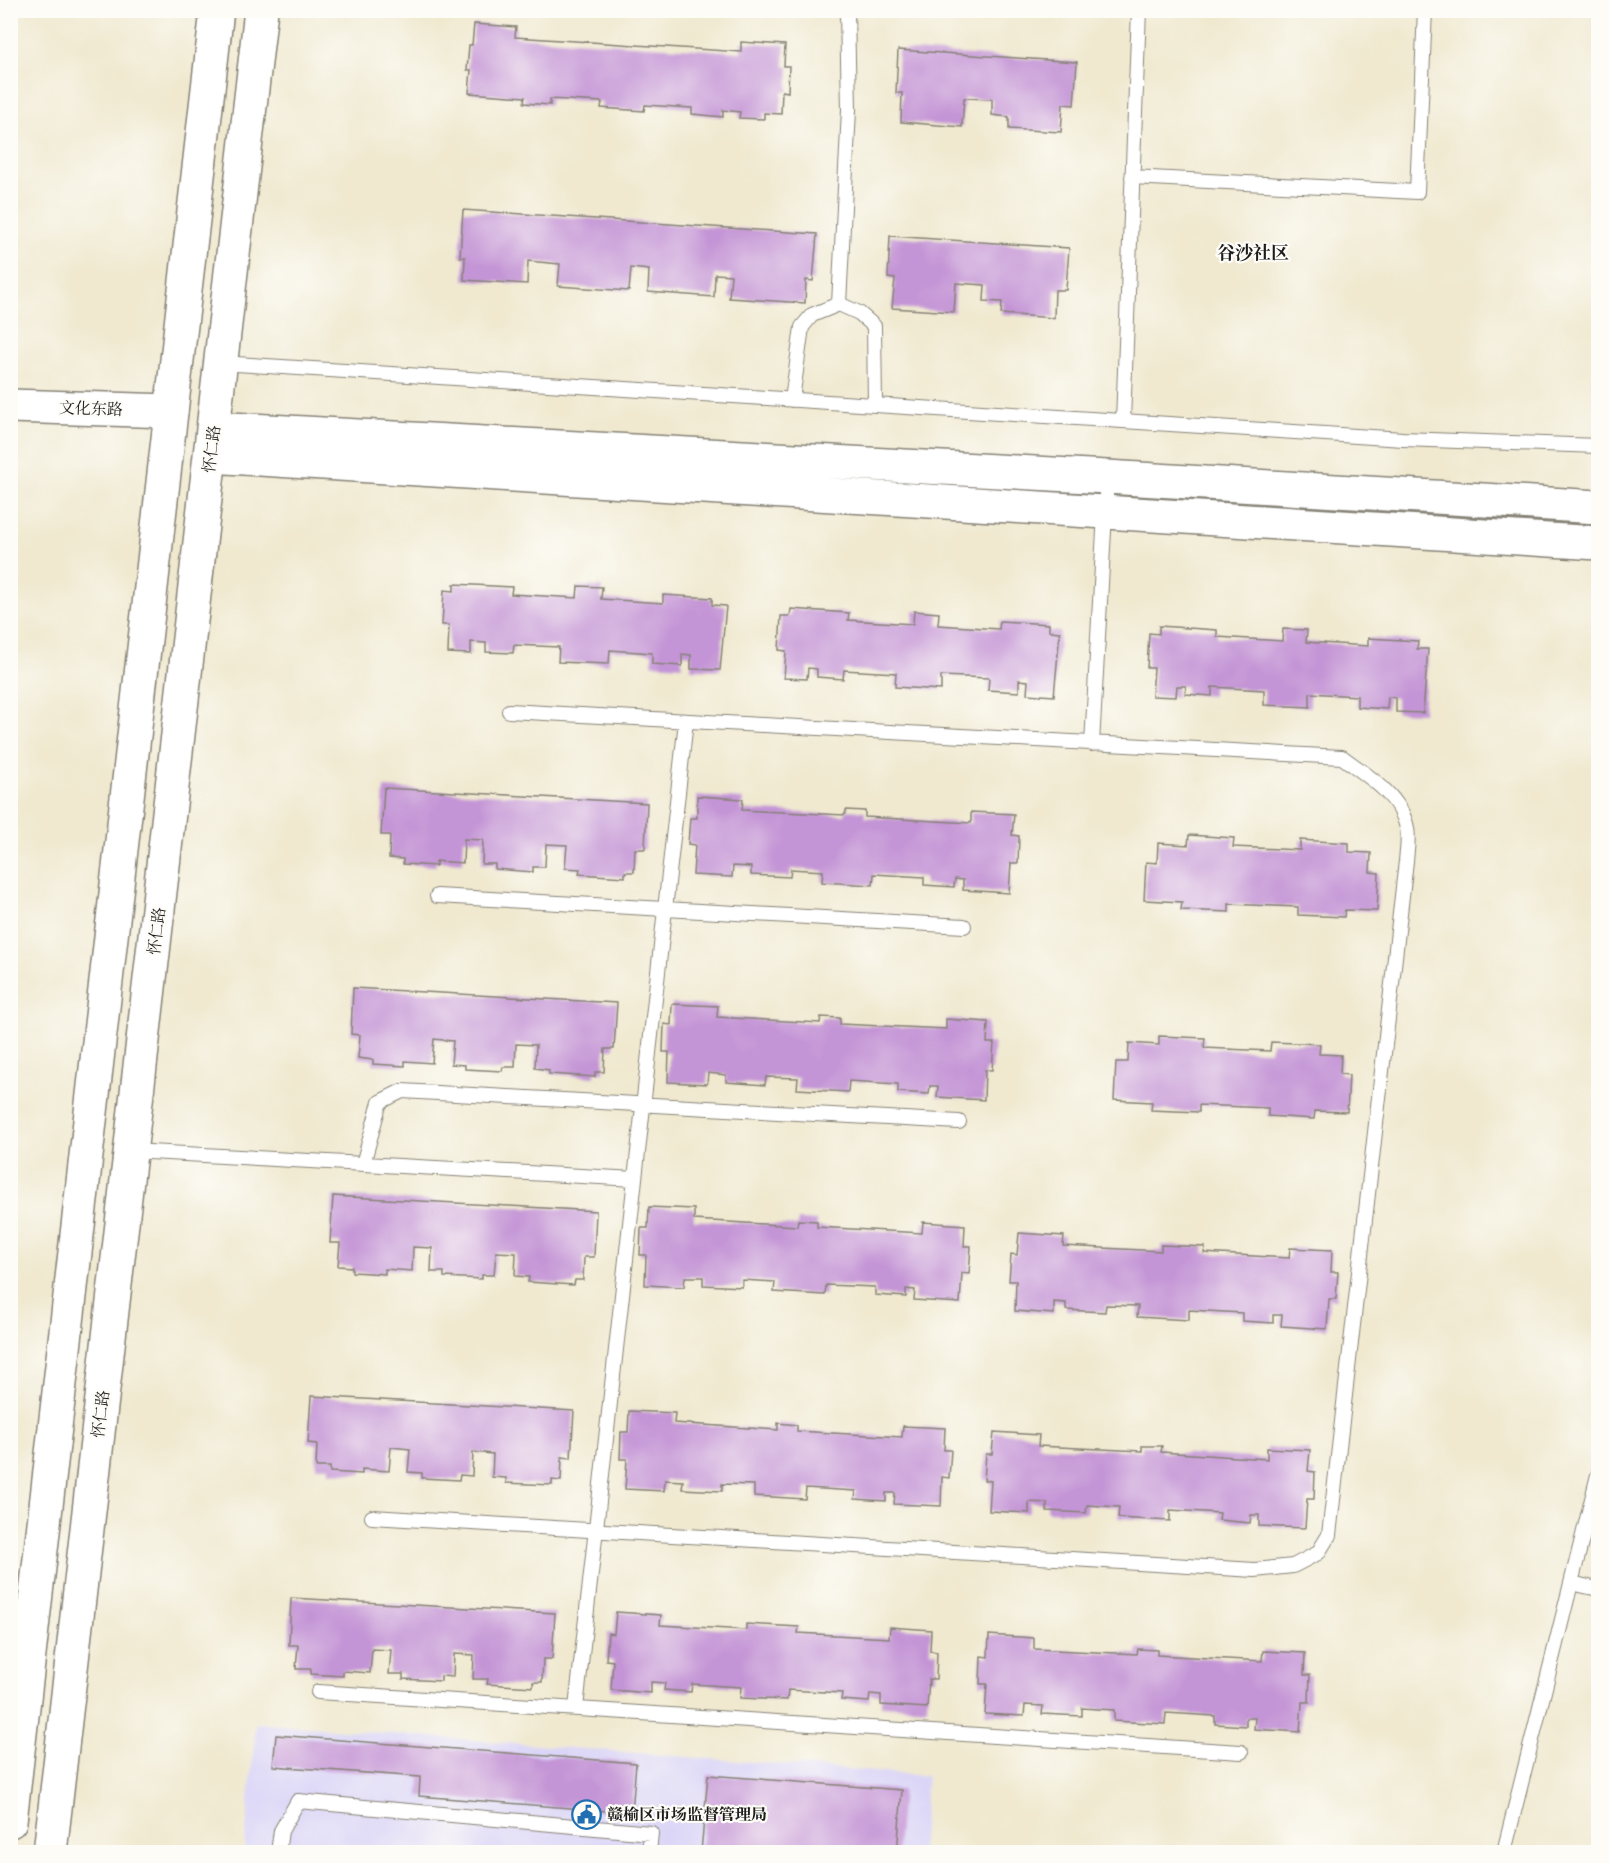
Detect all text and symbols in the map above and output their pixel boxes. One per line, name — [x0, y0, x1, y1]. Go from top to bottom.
district label: 谷沙社区 — [1217, 242, 1289, 264]
street label: 文化东路 — [59, 398, 123, 419]
street label: 怀仁路 — [199, 424, 224, 474]
street label: 怀仁路 — [144, 906, 169, 956]
street label: 怀仁路 — [88, 1389, 113, 1439]
public building icon: 赣榆区市场监督管理局 — [570, 1798, 602, 1830]
place label: 赣榆区市场监督管理局 — [607, 1805, 767, 1824]

